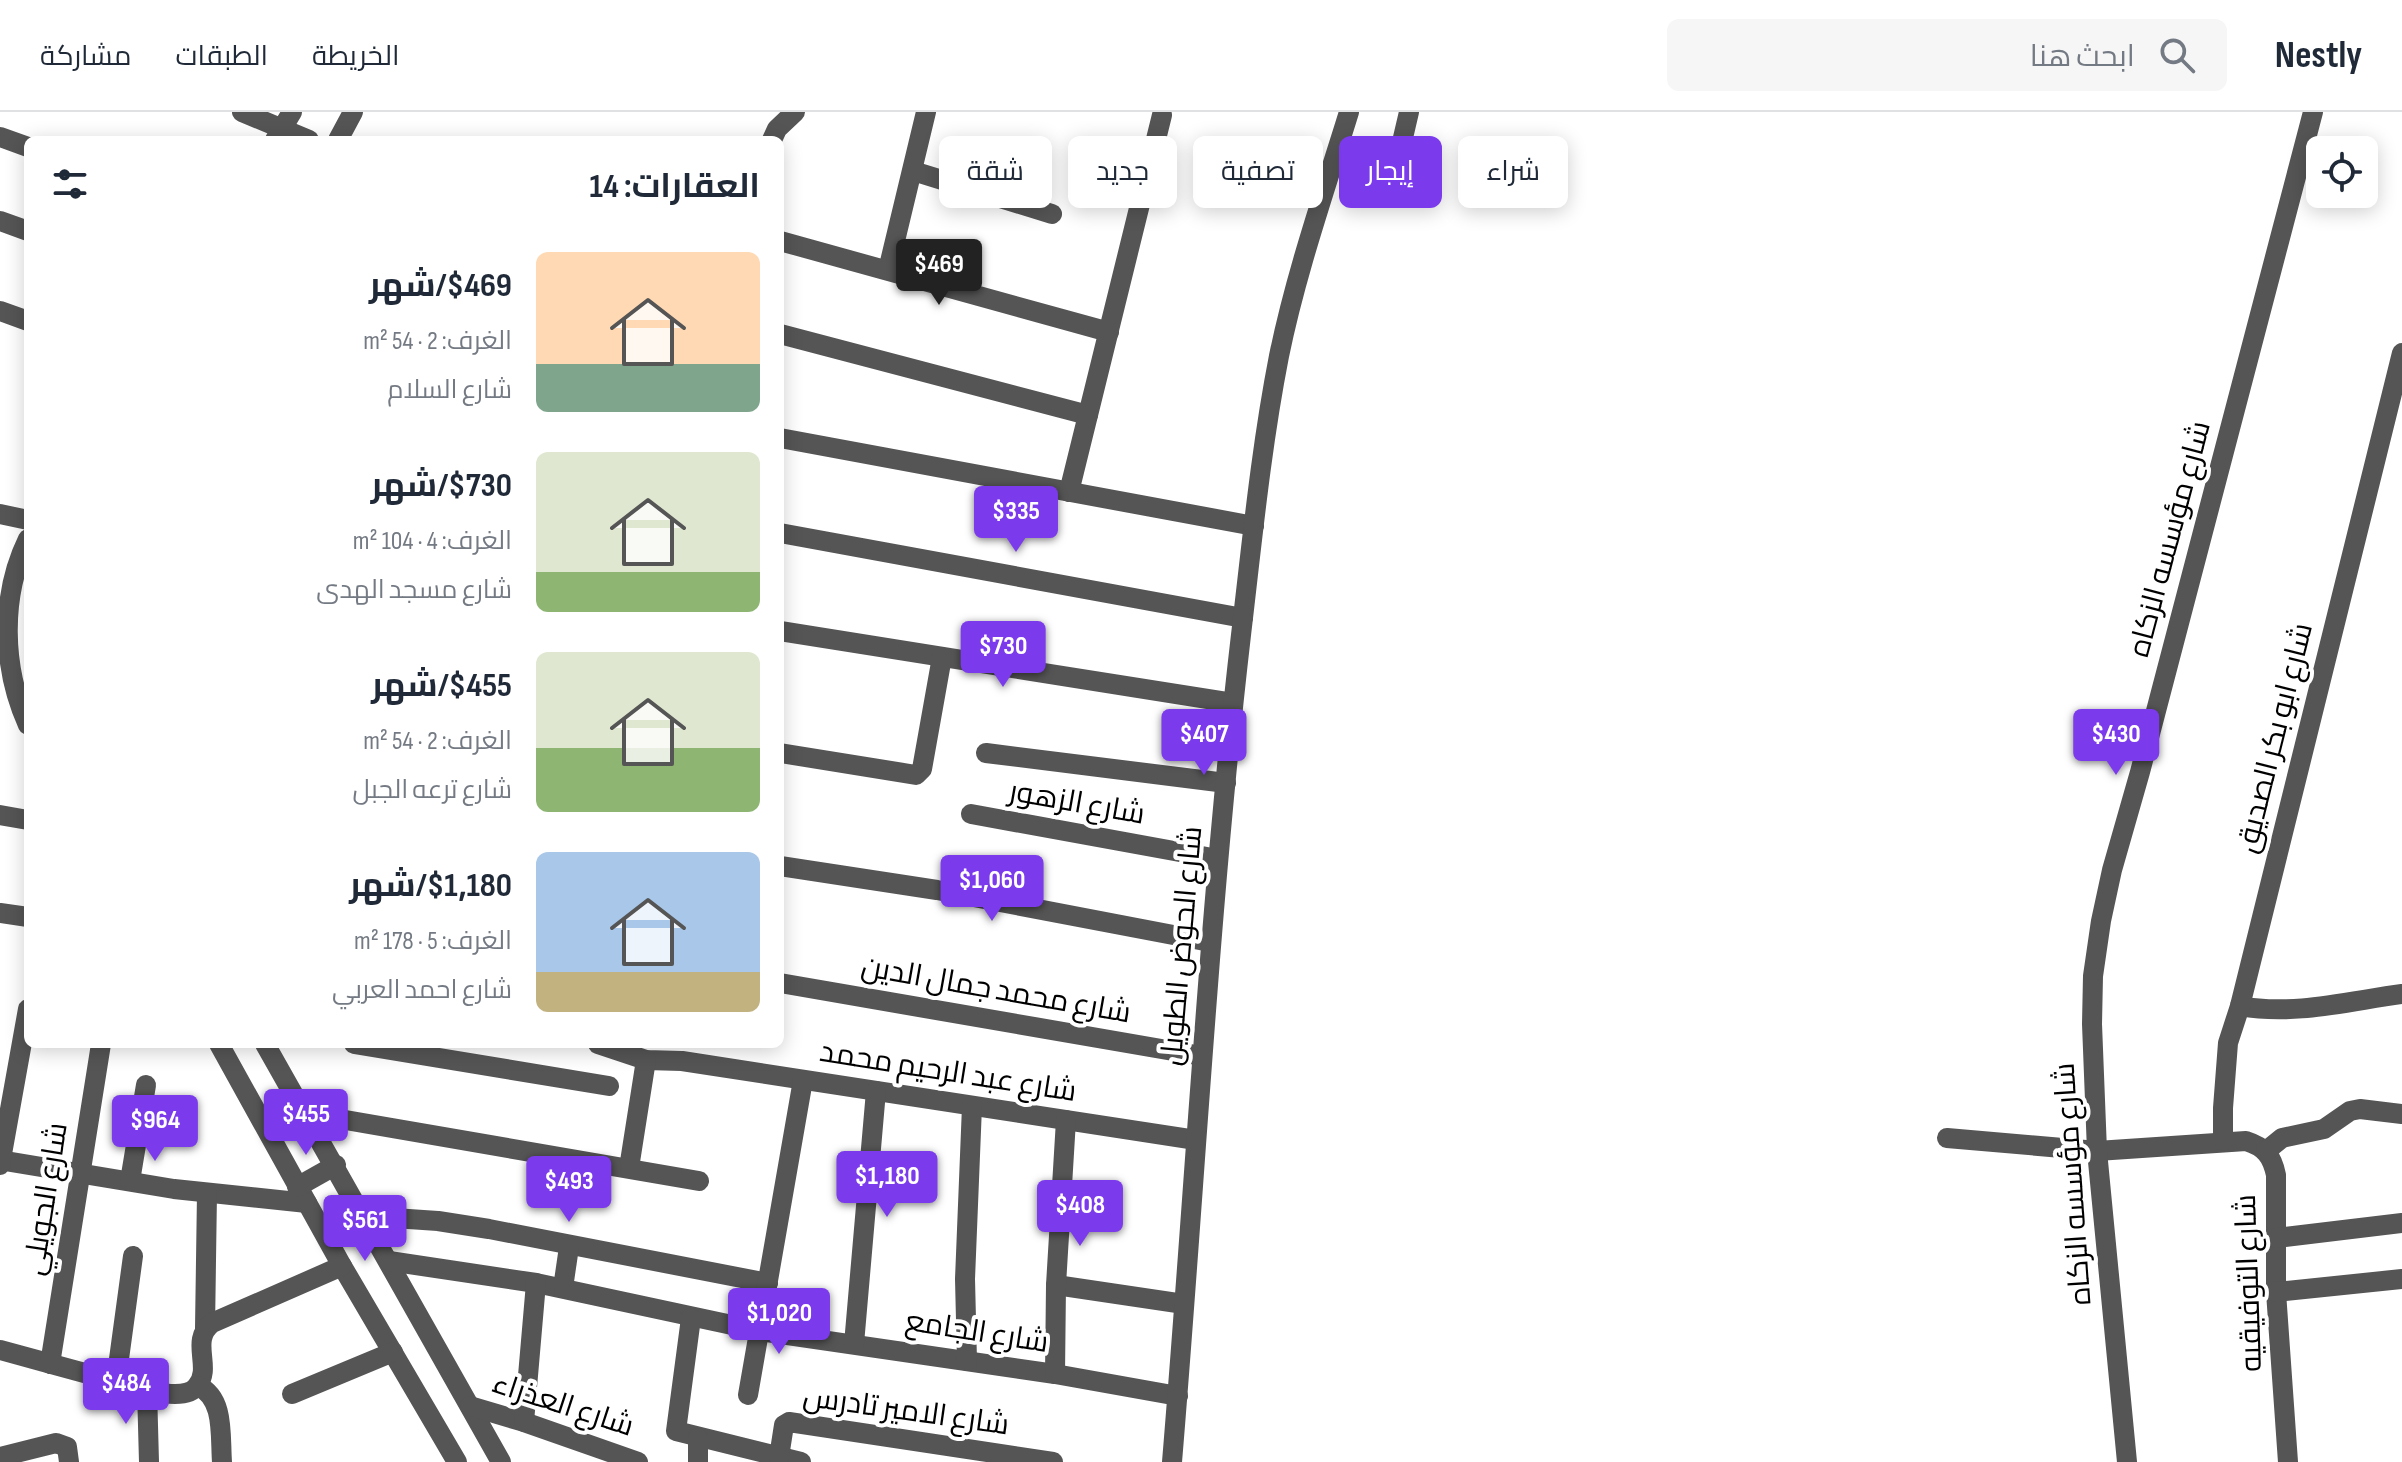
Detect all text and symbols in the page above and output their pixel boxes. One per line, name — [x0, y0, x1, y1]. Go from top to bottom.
search box — [1667, 19, 2227, 91]
icon: search — [2155, 33, 2199, 77]
text: Nestly — [2275, 33, 2362, 78]
text: ابحث هنا — [2030, 39, 2135, 75]
text: مشاركة — [40, 40, 131, 73]
text: الطبقات — [175, 40, 268, 73]
text: الخريطة — [312, 40, 399, 73]
chip: شقة — [939, 136, 1052, 208]
chip: جديد — [1068, 136, 1177, 208]
chip: تصفية — [1193, 136, 1323, 208]
chip: إيجار — [1339, 136, 1442, 208]
chip: شراء — [1458, 136, 1568, 208]
map controls — [2306, 136, 2378, 208]
button: locate — [2306, 136, 2378, 208]
icon: filters — [48, 162, 92, 206]
text: العقارات: 14 — [589, 166, 760, 207]
pin: $469 — [892, 239, 986, 307]
text: $469 — [914, 249, 964, 280]
text: $469/شهر — [369, 265, 512, 306]
icon: home — [600, 284, 696, 380]
text: الغرف: 2 · 54 m² — [363, 326, 512, 357]
text: شارع السلام — [387, 375, 512, 406]
street label: شارع مؤسسه الزكاه — [2121, 417, 2220, 661]
text: $730/شهر — [371, 465, 512, 506]
icon: home — [600, 484, 696, 580]
pin: $335 — [969, 486, 1063, 554]
text: $335 — [992, 496, 1040, 527]
text: الغرف: 4 · 104 m² — [353, 526, 512, 557]
text: شارع مسجد الهدى — [316, 575, 512, 606]
street label: شارع ابو بكر الصديق — [2229, 619, 2322, 857]
pin: $730 — [956, 621, 1050, 689]
text: $730 — [979, 631, 1027, 662]
text: $455/شهر — [371, 665, 512, 706]
icon: home — [600, 684, 696, 780]
pin: $407 — [1157, 709, 1251, 777]
pin: $430 — [2069, 709, 2163, 777]
text: $407 — [1179, 719, 1229, 750]
text: $430 — [2091, 719, 2141, 750]
text: الغرف: 2 · 54 m² — [363, 726, 512, 757]
street label: شارع الزهور — [1004, 773, 1148, 834]
text: شارع ترعه الجبل — [353, 775, 512, 806]
street label: شارع الحوض الطويل — [1154, 825, 1211, 1067]
pin: $1,060 — [927, 855, 1057, 923]
text: $1,180/شهر — [349, 865, 512, 906]
text: $1,060 — [959, 865, 1025, 896]
icon: home — [600, 884, 696, 980]
text: الغرف: 5 · 178 m² — [354, 926, 512, 957]
street label: شارع محمد جمال الدين — [858, 949, 1134, 1032]
text: شارع احمد العربي — [332, 975, 512, 1006]
street label: شارع عبد الرحيم محمد — [817, 1034, 1079, 1111]
street label: شارع مؤسسه الزكاه — [2047, 1062, 2100, 1306]
pin: $455 — [259, 1089, 353, 1157]
pin: $964 — [108, 1095, 202, 1163]
text: $455 — [282, 1099, 330, 1130]
text: $964 — [130, 1105, 180, 1136]
street label: شارع الجويلي — [16, 1120, 80, 1279]
pin: $1,180 — [822, 1151, 952, 1219]
pin: $493 — [522, 1156, 616, 1224]
text: $1,180 — [854, 1161, 920, 1192]
text: $493 — [544, 1166, 594, 1197]
pin: $408 — [1033, 1180, 1127, 1248]
text: $408 — [1055, 1190, 1105, 1221]
street label: شارع التوفيقيه — [2228, 1194, 2271, 1372]
pin: $561 — [318, 1195, 412, 1263]
text: $561 — [341, 1205, 389, 1236]
pin: $1,020 — [714, 1288, 844, 1356]
text: $1,020 — [746, 1298, 812, 1329]
street label: شارع الجامع — [903, 1303, 1051, 1362]
pin: $484 — [79, 1358, 173, 1426]
street label: شارع العذراء — [487, 1365, 638, 1446]
text: $484 — [101, 1368, 151, 1399]
street label: شارع الامير تادرس — [801, 1379, 1011, 1444]

